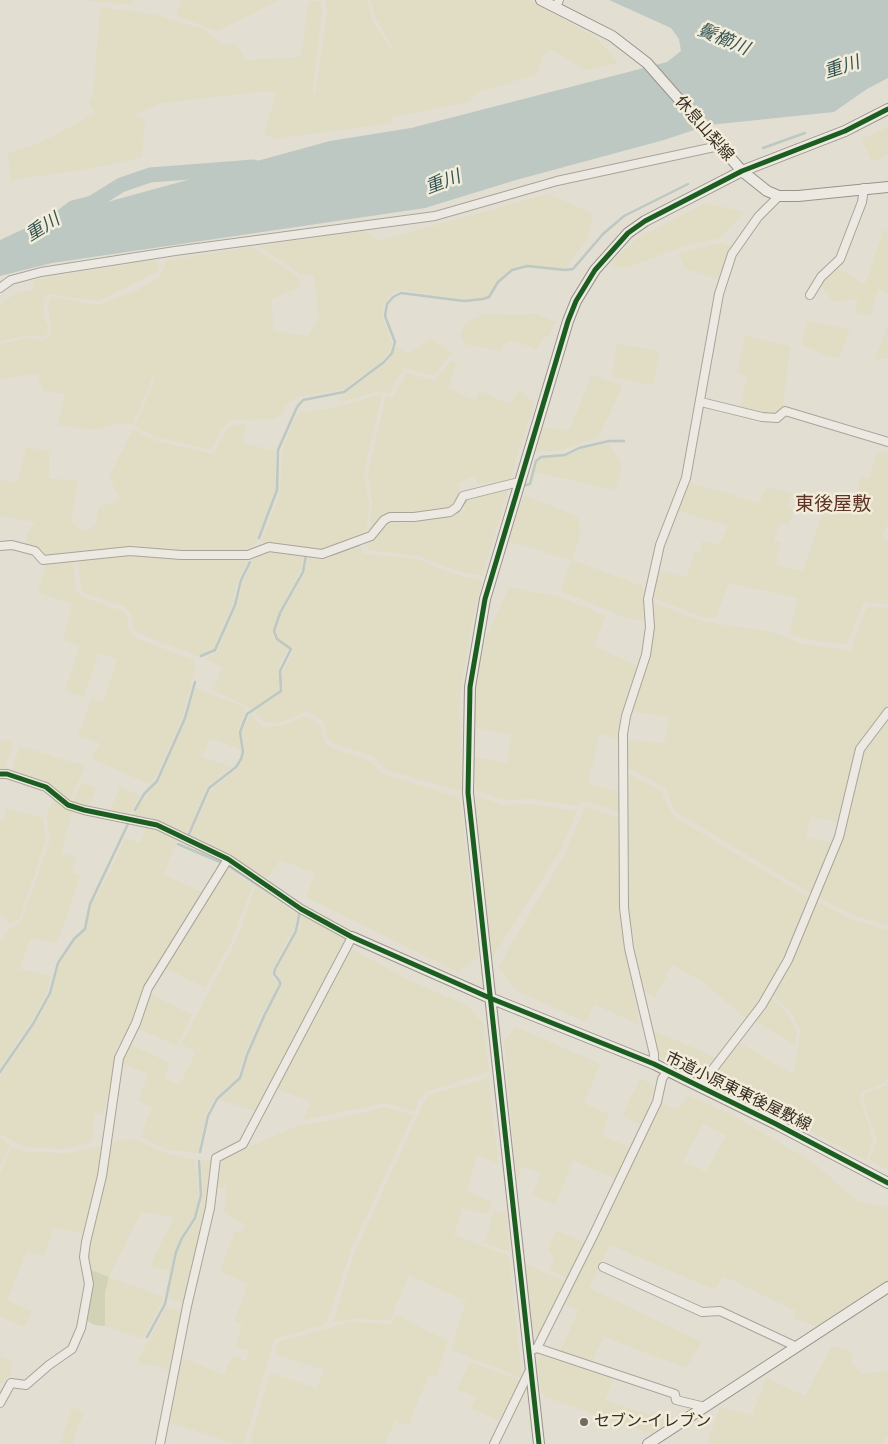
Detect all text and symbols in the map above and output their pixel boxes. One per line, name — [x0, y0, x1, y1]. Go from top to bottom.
water label: 鬢櫛川 — [694, 20, 752, 60]
water label: 重川 — [822, 52, 862, 84]
street label: 休息山梨線 — [671, 93, 737, 165]
water label: 重川 — [422, 166, 464, 200]
water label: 重川 — [22, 209, 64, 247]
district label: 東後屋敷 — [795, 494, 871, 516]
street label: 市道小原東東後屋敷線 — [662, 1048, 814, 1136]
place label: セブン-イレブン — [594, 1412, 711, 1432]
marker: セブン-イレブン — [578, 1416, 590, 1428]

